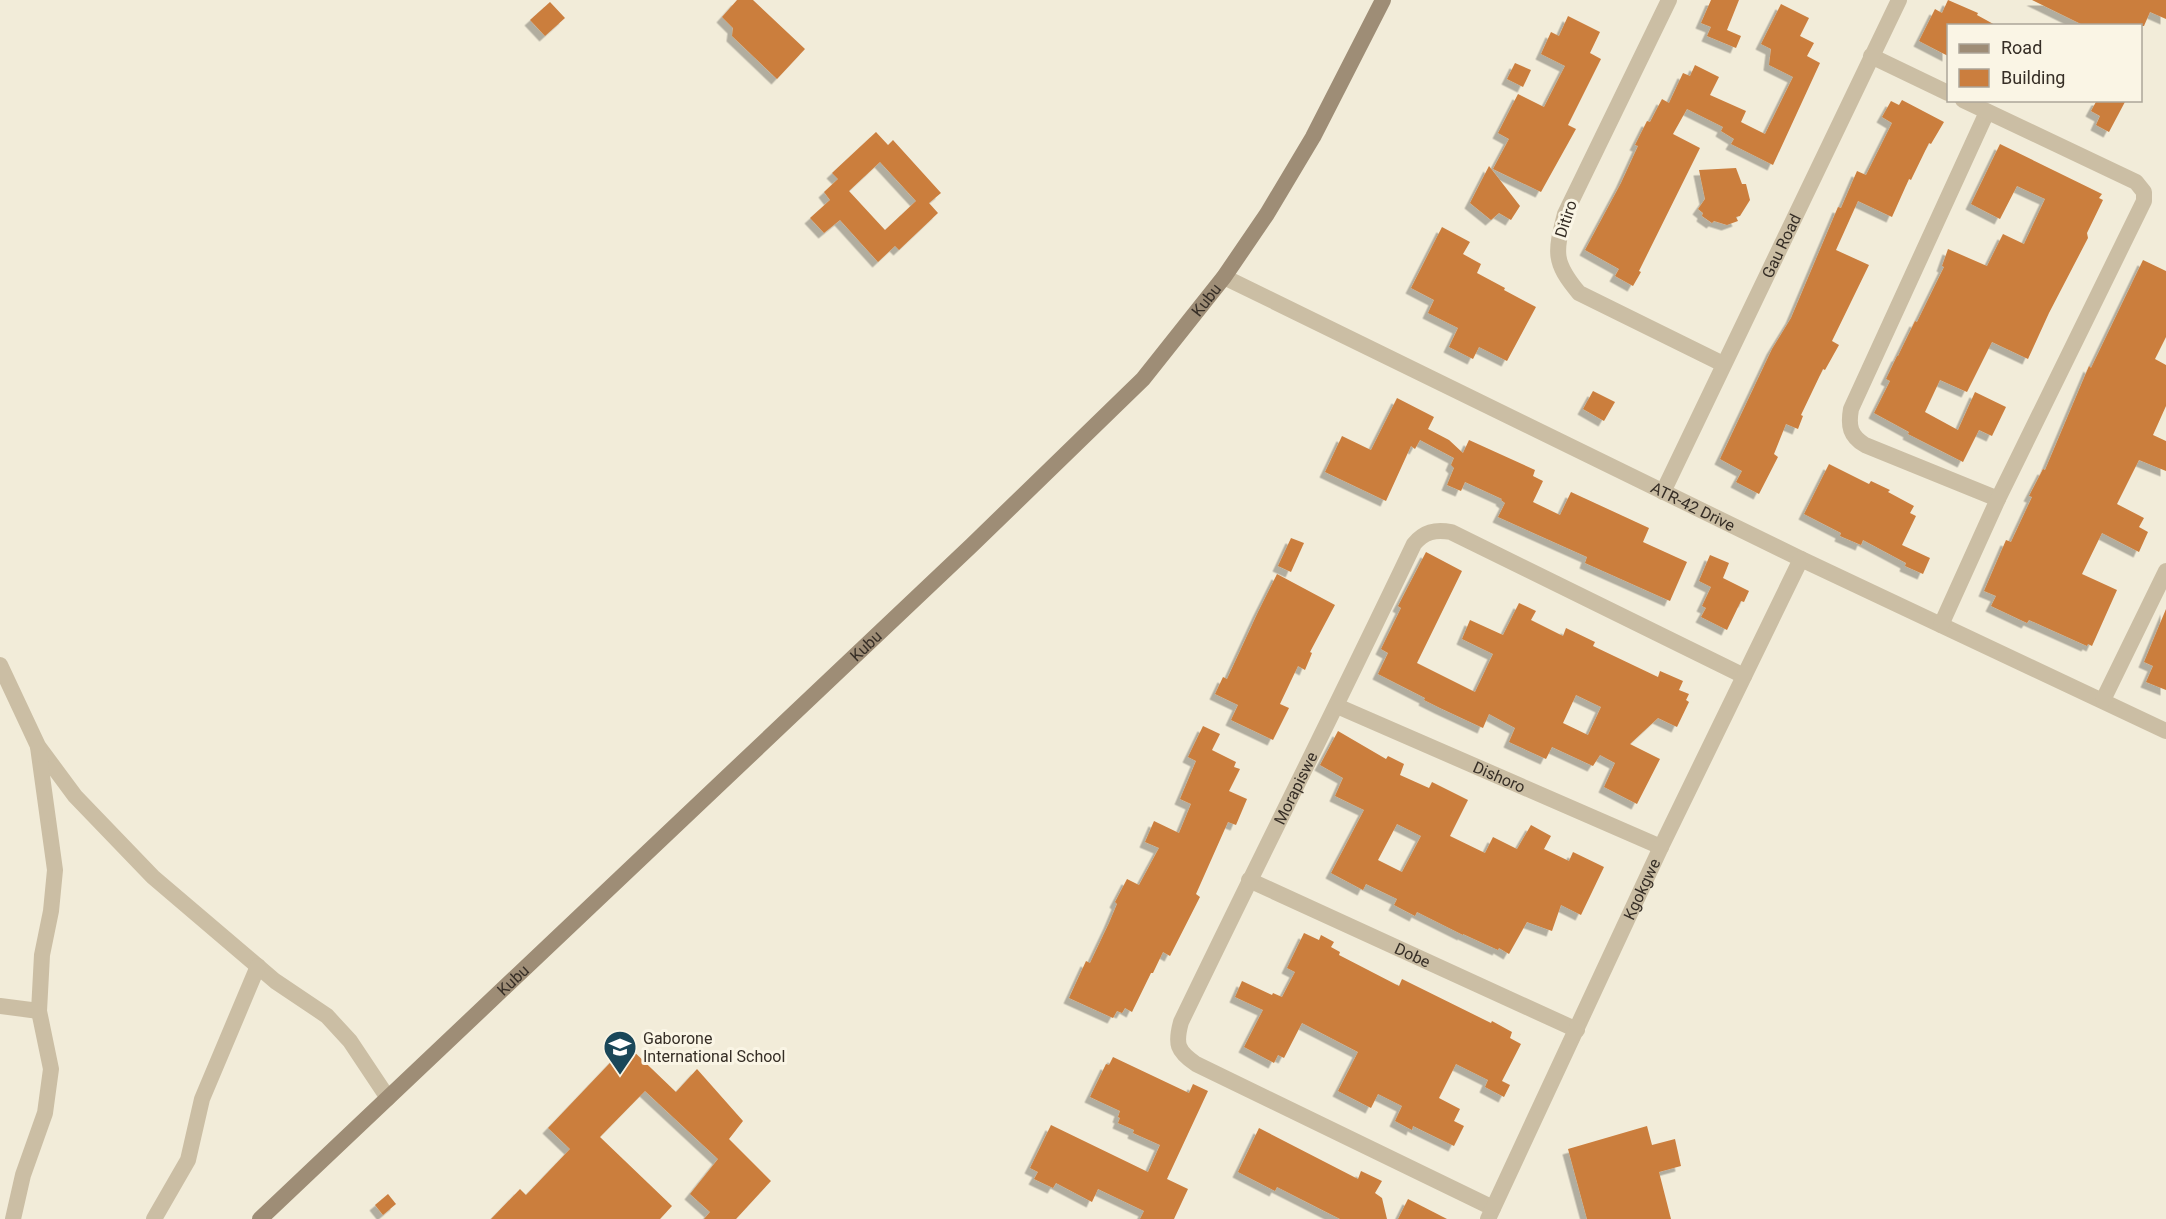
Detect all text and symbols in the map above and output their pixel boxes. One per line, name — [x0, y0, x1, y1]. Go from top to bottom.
legend — [1947, 24, 2142, 102]
text: Road — [2001, 37, 2042, 58]
text: Building — [2001, 67, 2065, 88]
street label: Ditiro — [1551, 198, 1581, 240]
street label: Gau Road — [1758, 211, 1805, 281]
street label: Kubu — [1187, 280, 1225, 320]
street label: ATR-42 Drive — [1648, 478, 1738, 535]
street label: Kubu — [846, 626, 885, 665]
street label: Morapiswe — [1270, 749, 1321, 828]
street label: Dishoro — [1470, 757, 1528, 796]
street label: Kgokgwe — [1619, 855, 1664, 923]
street label: Dobe — [1392, 939, 1434, 971]
street label: Kubu — [493, 960, 533, 999]
school or university icon: Gaborone International School — [602, 1029, 638, 1076]
place label: Gaborone International School — [643, 1029, 785, 1066]

